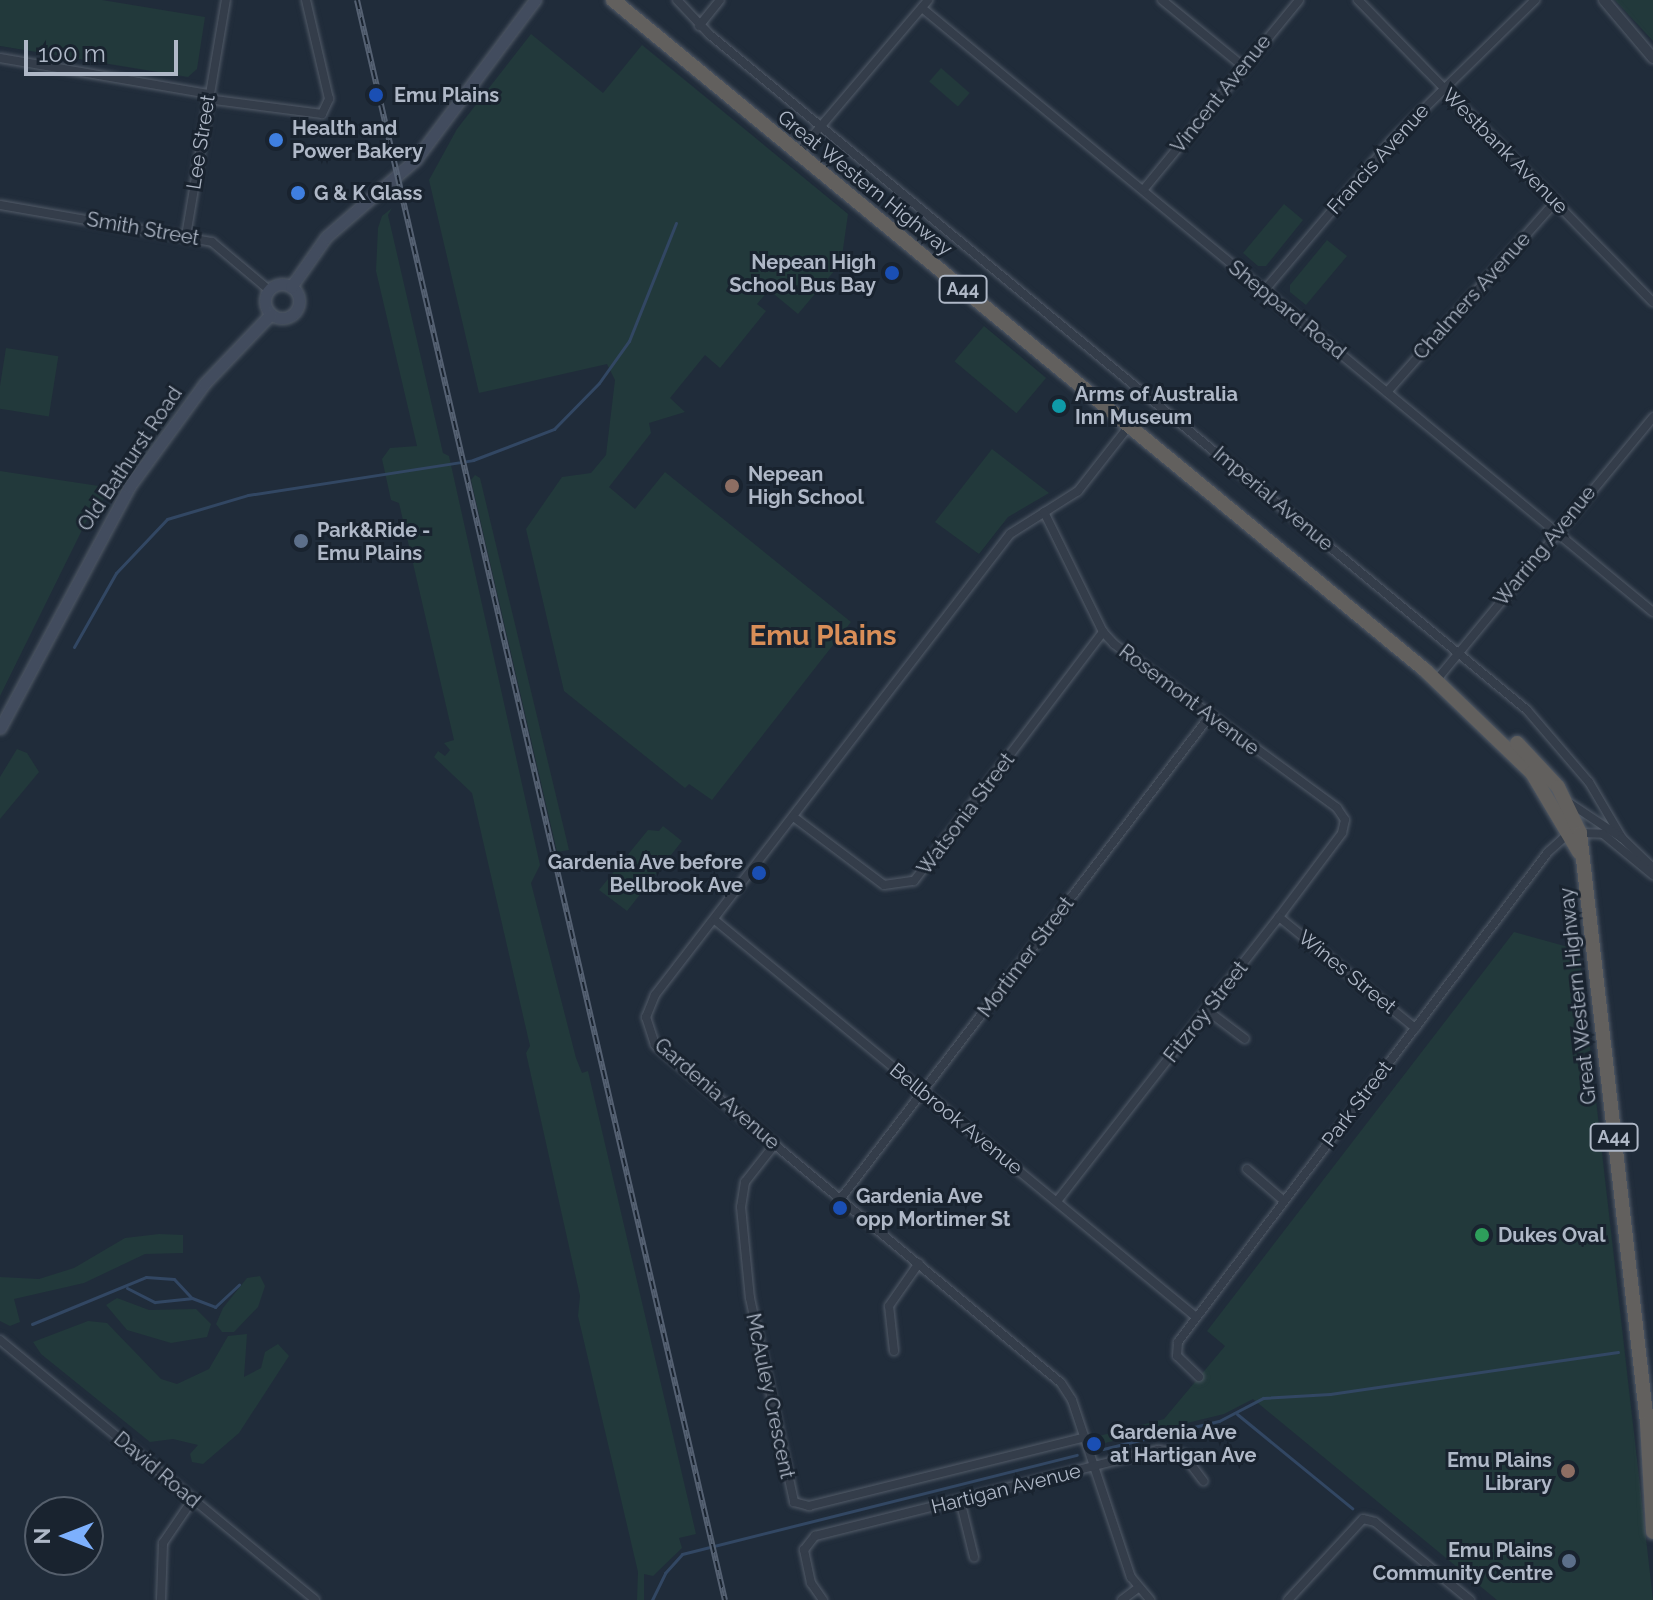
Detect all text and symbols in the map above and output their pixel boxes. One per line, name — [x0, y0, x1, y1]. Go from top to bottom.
scale bar — [28, 24, 182, 74]
street label: Vincent Avenue — [1166, 30, 1276, 158]
text: 100 m — [38, 39, 106, 68]
place label: Emu Plains — [394, 83, 499, 107]
street label: Westbank Avenue — [1437, 83, 1573, 219]
marker: Emu Plains — [365, 84, 387, 106]
street label: Lee Street — [182, 93, 220, 191]
street label: Francis Avenue — [1322, 99, 1434, 219]
street label: Great Western Highway — [772, 105, 958, 261]
place label: Health and Power Bakery — [292, 116, 423, 163]
marker: Health and Power Bakery — [267, 131, 285, 149]
place label: G & K Glass — [314, 181, 423, 205]
marker: G & K Glass — [289, 184, 307, 202]
street label: Smith Street — [85, 207, 201, 251]
street label: Chalmers Avenue — [1408, 227, 1536, 365]
place label: Nepean High School Bus Bay — [729, 250, 876, 297]
street label: Sheppard Road — [1224, 256, 1350, 364]
marker: Nepean High School Bus Bay — [883, 264, 901, 282]
road number: A44 — [937, 275, 989, 303]
street label: Old Bathurst Road — [73, 382, 187, 536]
place label: Arms of Australia Inn Museum — [1075, 382, 1239, 429]
marker: Arms of Australia Inn Museum — [1050, 397, 1068, 415]
street label: Imperial Avenue — [1208, 441, 1338, 557]
place label: Nepean High School — [748, 462, 864, 509]
marker: Nepean High School — [723, 477, 741, 495]
street label: Warring Avenue — [1489, 481, 1601, 611]
place label: Park&Ride - Emu Plains — [317, 518, 430, 565]
marker: Park&Ride - Emu Plains — [292, 532, 310, 550]
district label: Emu Plains — [749, 619, 897, 653]
street label: Rosemont Avenue — [1114, 639, 1264, 761]
street label: Watsonia Street — [912, 748, 1020, 880]
place label: Gardenia Ave before Bellbrook Ave — [547, 850, 743, 897]
marker: Gardenia Ave before Bellbrook Ave — [750, 864, 768, 882]
street label: Great Western Highway — [1555, 886, 1601, 1106]
street label: Mortimer Street — [973, 892, 1079, 1022]
street label: Wines Street — [1293, 925, 1401, 1019]
street label: Fitzroy Street — [1159, 956, 1253, 1068]
street label: Gardenia Avenue — [649, 1033, 785, 1155]
street label: Park Street — [1317, 1056, 1397, 1152]
street label: Bellbrook Avenue — [884, 1058, 1028, 1180]
road number: A44 — [1588, 1123, 1640, 1151]
place label: Gardenia Ave opp Mortimer St — [856, 1184, 1011, 1231]
marker: Gardenia Ave opp Mortimer St — [831, 1199, 849, 1217]
place label: Dukes Oval — [1498, 1223, 1606, 1247]
marker: Dukes Oval — [1473, 1226, 1491, 1244]
street label: McAuley Crescent — [741, 1311, 799, 1481]
place label: Gardenia Ave at Hartigan Ave — [1110, 1420, 1257, 1467]
street label: David Road — [109, 1427, 205, 1513]
marker: Gardenia Ave at Hartigan Ave — [1085, 1435, 1103, 1453]
place label: Emu Plains Library — [1447, 1448, 1552, 1495]
street label: Hartigan Avenue — [928, 1459, 1084, 1519]
marker: Emu Plains Library — [1559, 1462, 1577, 1480]
north arrow — [24, 1496, 104, 1576]
text: N — [29, 1528, 55, 1544]
place label: Emu Plains Community Centre — [1372, 1538, 1553, 1585]
marker: Emu Plains Community Centre — [1560, 1552, 1578, 1570]

